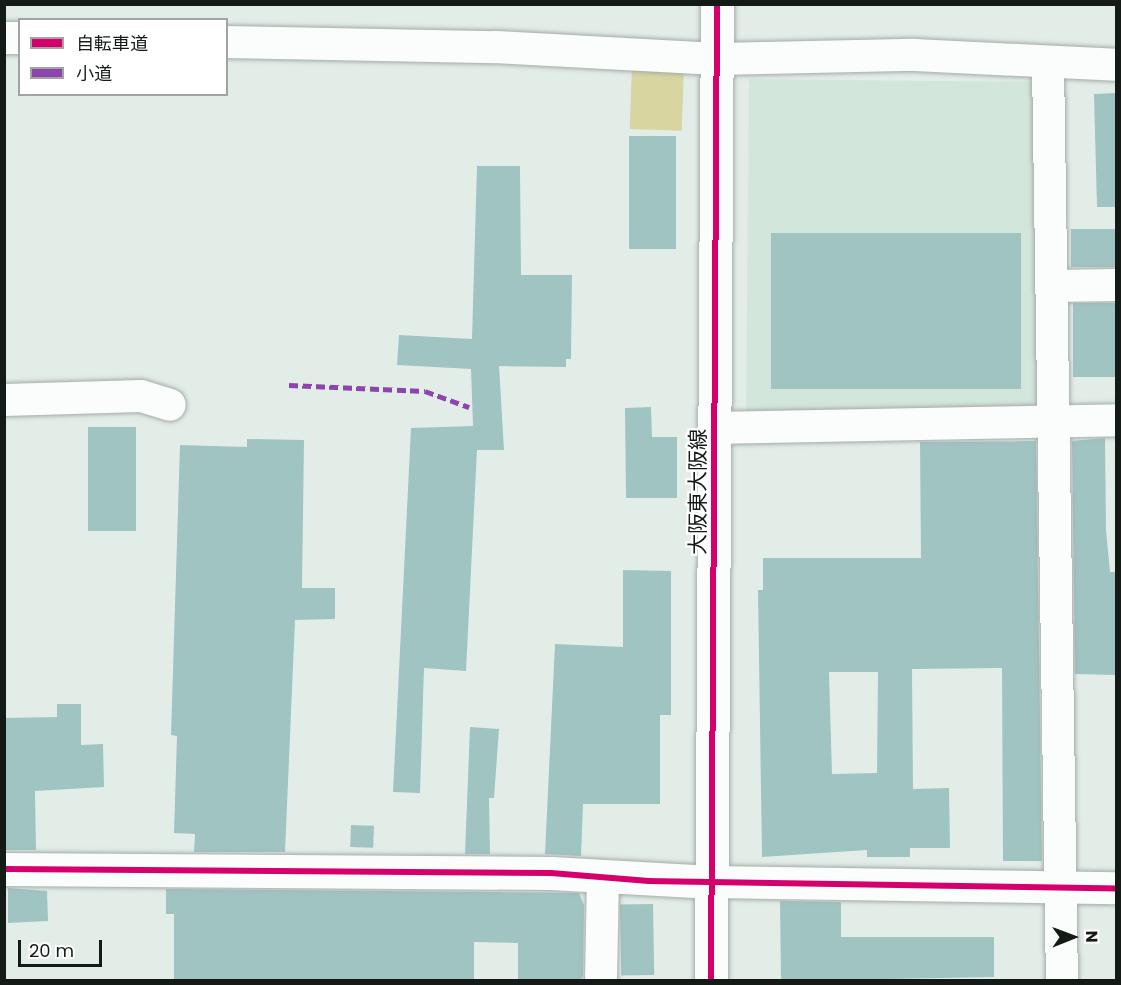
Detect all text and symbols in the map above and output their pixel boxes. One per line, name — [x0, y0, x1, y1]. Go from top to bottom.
legend — [18, 18, 228, 96]
text: 自転車道 — [76, 31, 148, 56]
text: 小道 — [76, 61, 112, 86]
street label: 大阪東大阪線 — [685, 429, 711, 555]
north arrow — [1043, 907, 1103, 967]
scale bar — [21, 928, 105, 966]
text: N — [1080, 930, 1103, 943]
text: 20 m — [29, 938, 74, 963]

